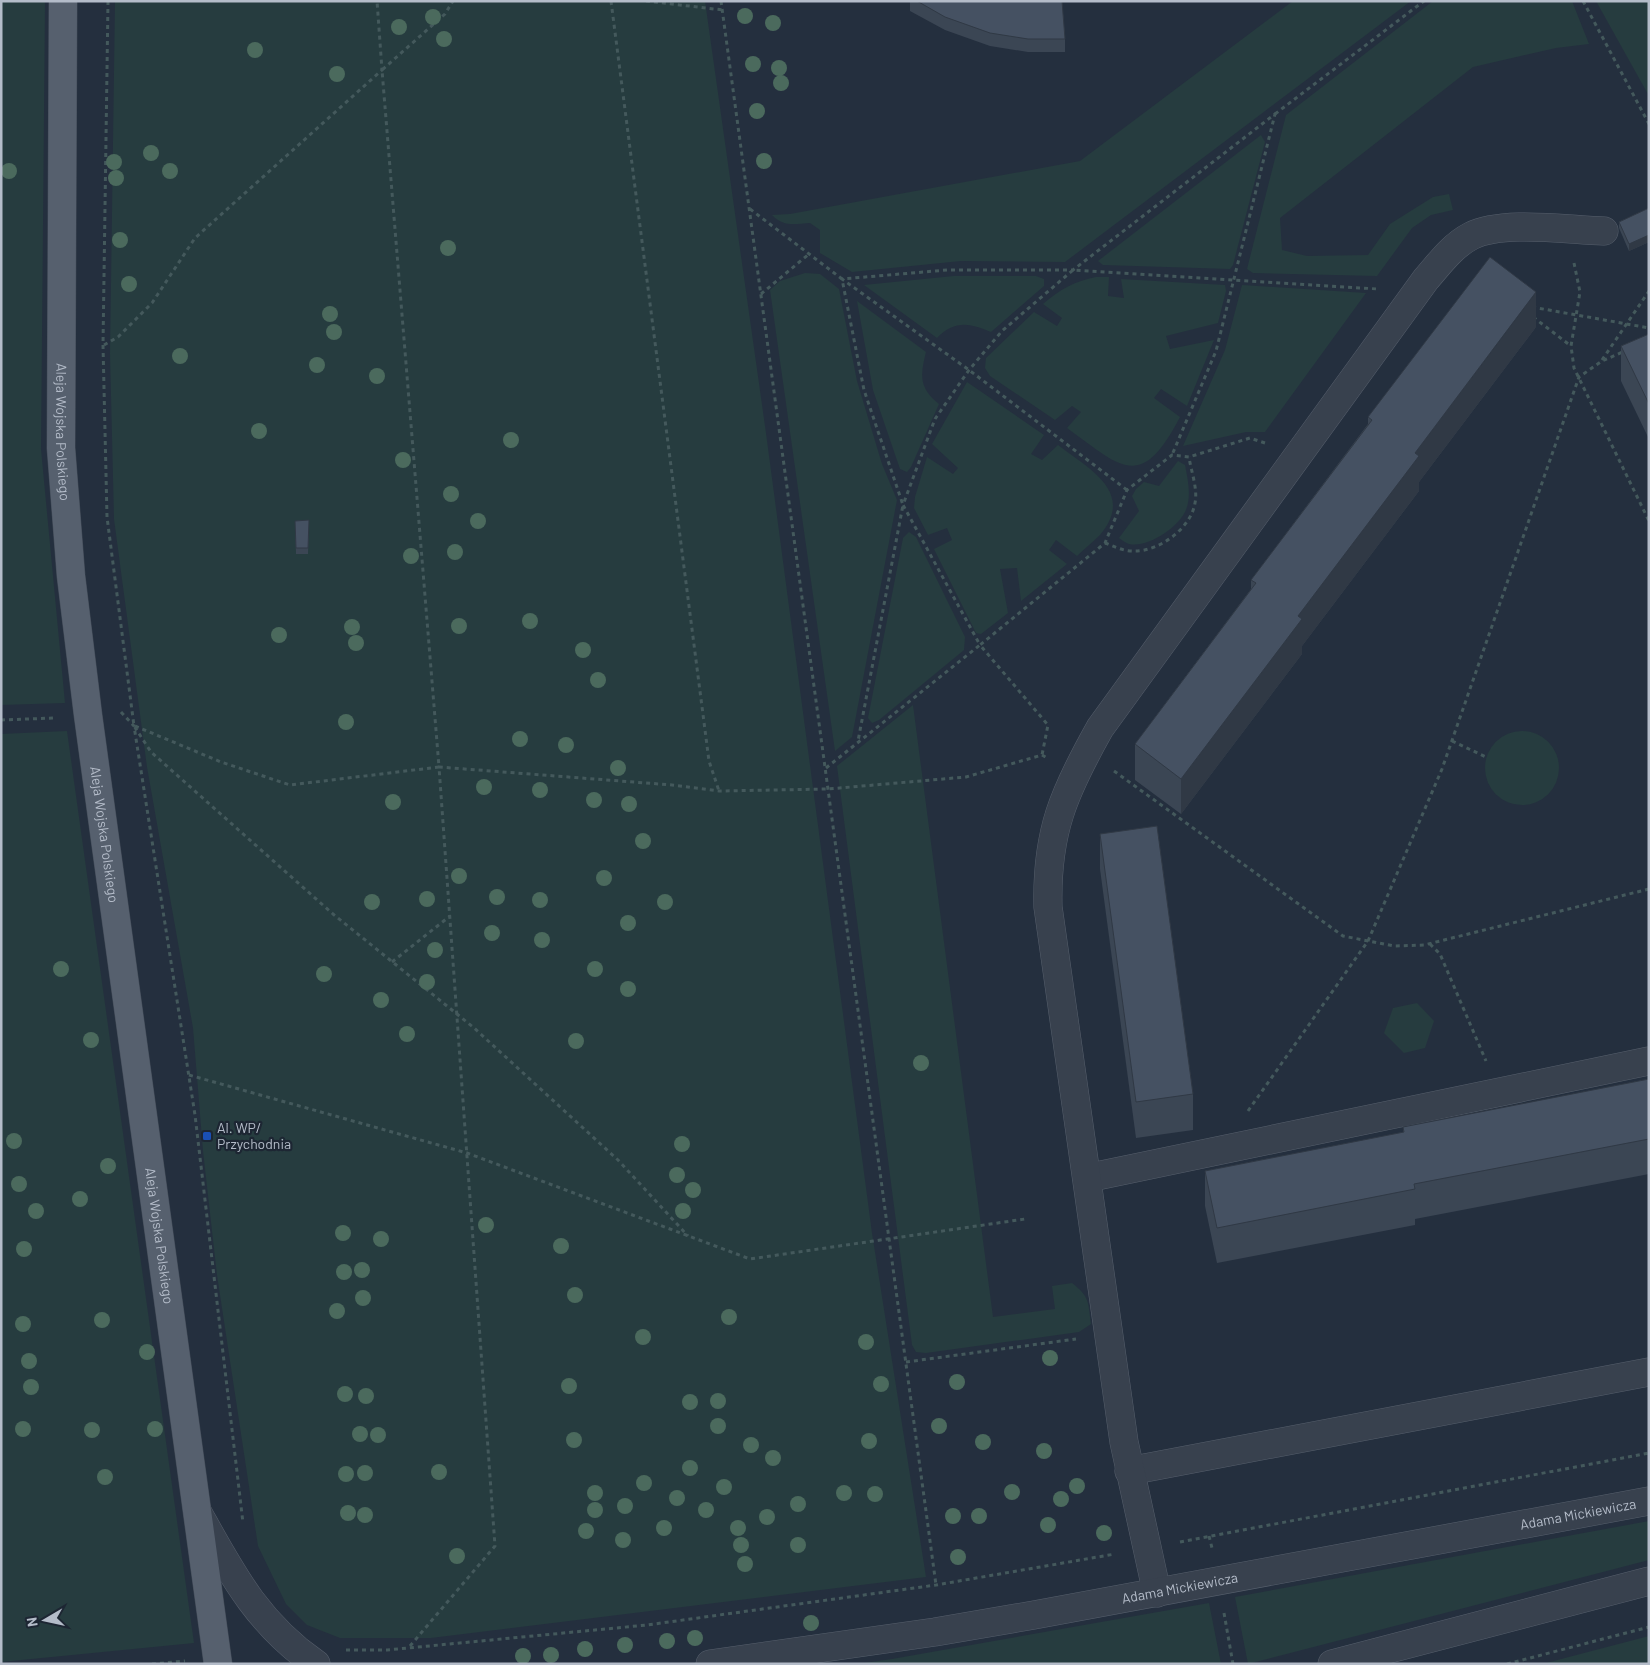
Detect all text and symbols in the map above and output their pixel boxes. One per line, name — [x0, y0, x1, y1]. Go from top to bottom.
street label: Aleja Wojska Polskiego — [53, 363, 74, 501]
street label: Aleja Wojska Polskiego — [87, 765, 123, 904]
place label: Al. WP/ Przychodnia — [217, 1119, 291, 1152]
marker: Al. WP/ Przychodnia — [201, 1130, 213, 1142]
street label: Aleja Wojska Polskiego — [142, 1166, 178, 1305]
street label: Adama Mickiewicza — [1518, 1495, 1637, 1533]
street label: Adama Mickiewicza — [1120, 1568, 1239, 1607]
north arrow — [20, 1595, 70, 1645]
text: N — [23, 1616, 41, 1628]

